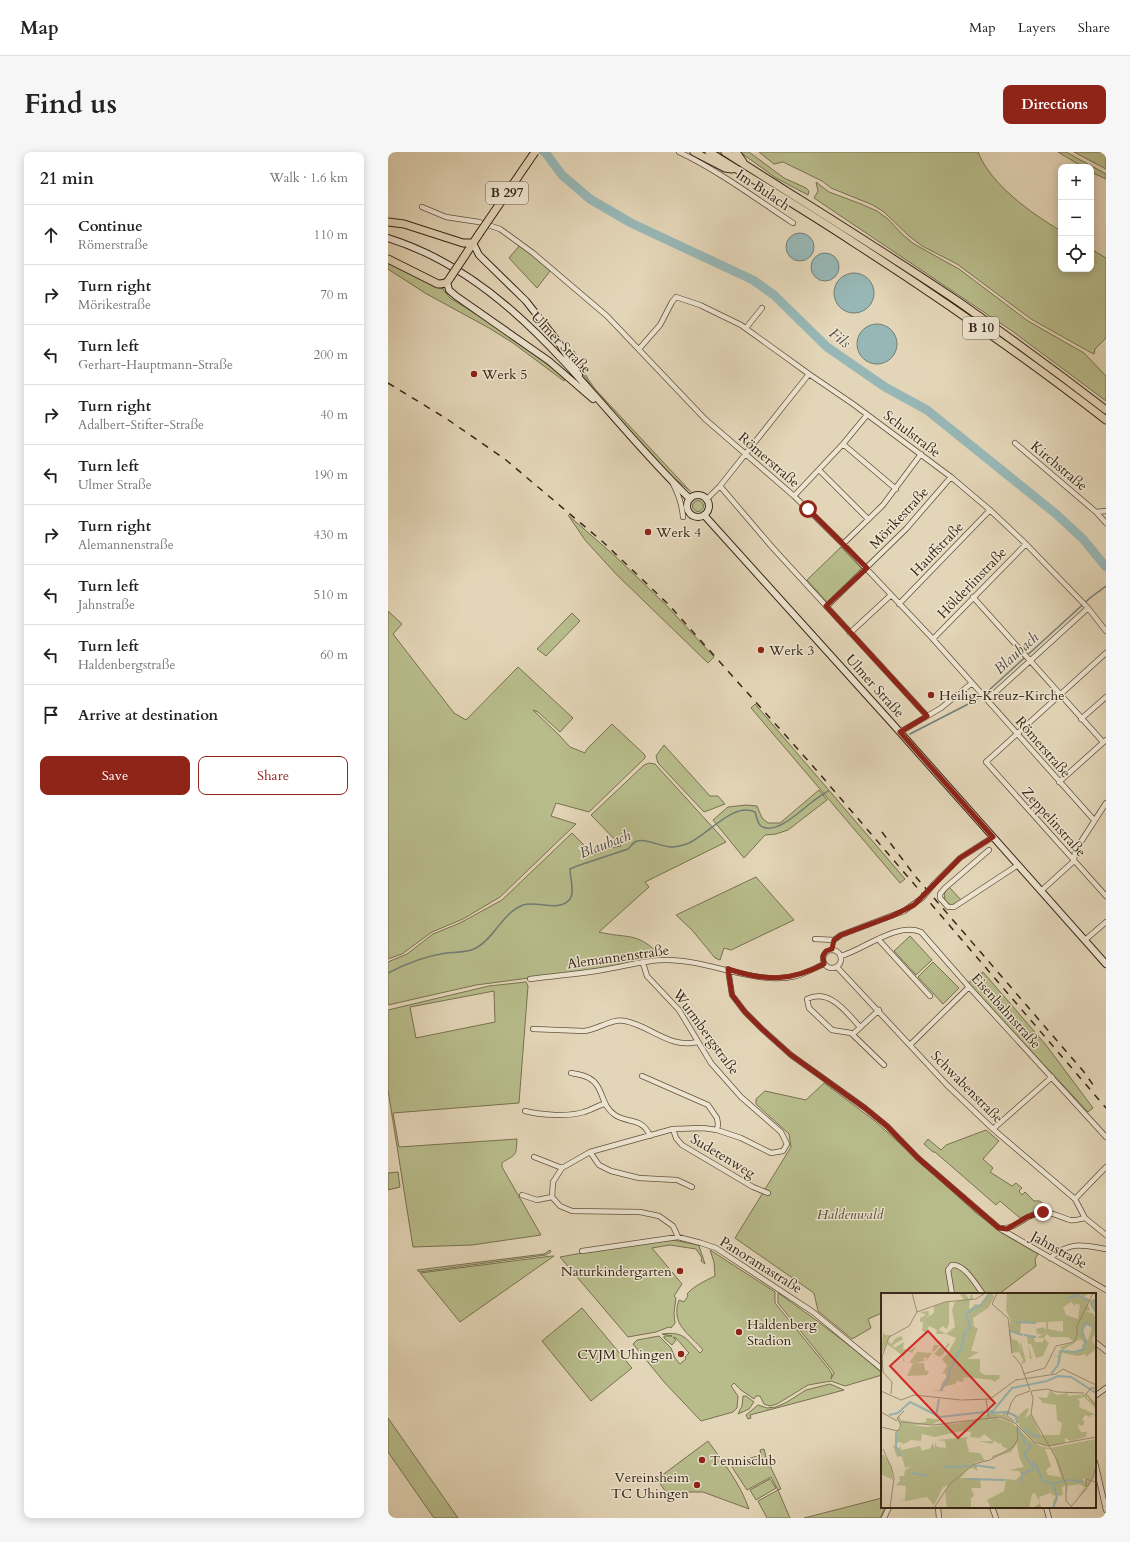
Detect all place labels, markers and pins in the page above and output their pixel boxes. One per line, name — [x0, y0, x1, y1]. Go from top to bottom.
place label: Werk 5 — [481, 365, 527, 384]
marker: Werk 5 — [469, 369, 479, 379]
place label: Werk 4 — [655, 523, 701, 542]
marker: Werk 4 — [643, 527, 653, 537]
place label: Werk 3 — [768, 641, 814, 660]
marker: Werk 3 — [756, 645, 766, 655]
place label: Heilig-Kreuz-Kirche — [939, 686, 1065, 705]
marker: Heilig-Kreuz-Kirche — [926, 690, 936, 700]
place label: Naturkindergarten — [561, 1262, 672, 1281]
marker: Naturkindergarten — [675, 1266, 685, 1276]
place label: Haldenberg Stadion — [747, 1315, 817, 1350]
marker: Haldenberg Stadion — [734, 1327, 744, 1337]
place label: CVJM Uhingen — [577, 1345, 673, 1364]
marker: CVJM Uhingen — [676, 1349, 686, 1359]
place label: Tennisclub — [710, 1451, 776, 1470]
marker: Tennisclub — [697, 1455, 707, 1465]
place label: Vereinsheim TC Uhingen — [611, 1468, 689, 1503]
marker: Vereinsheim TC Uhingen — [692, 1480, 702, 1490]

